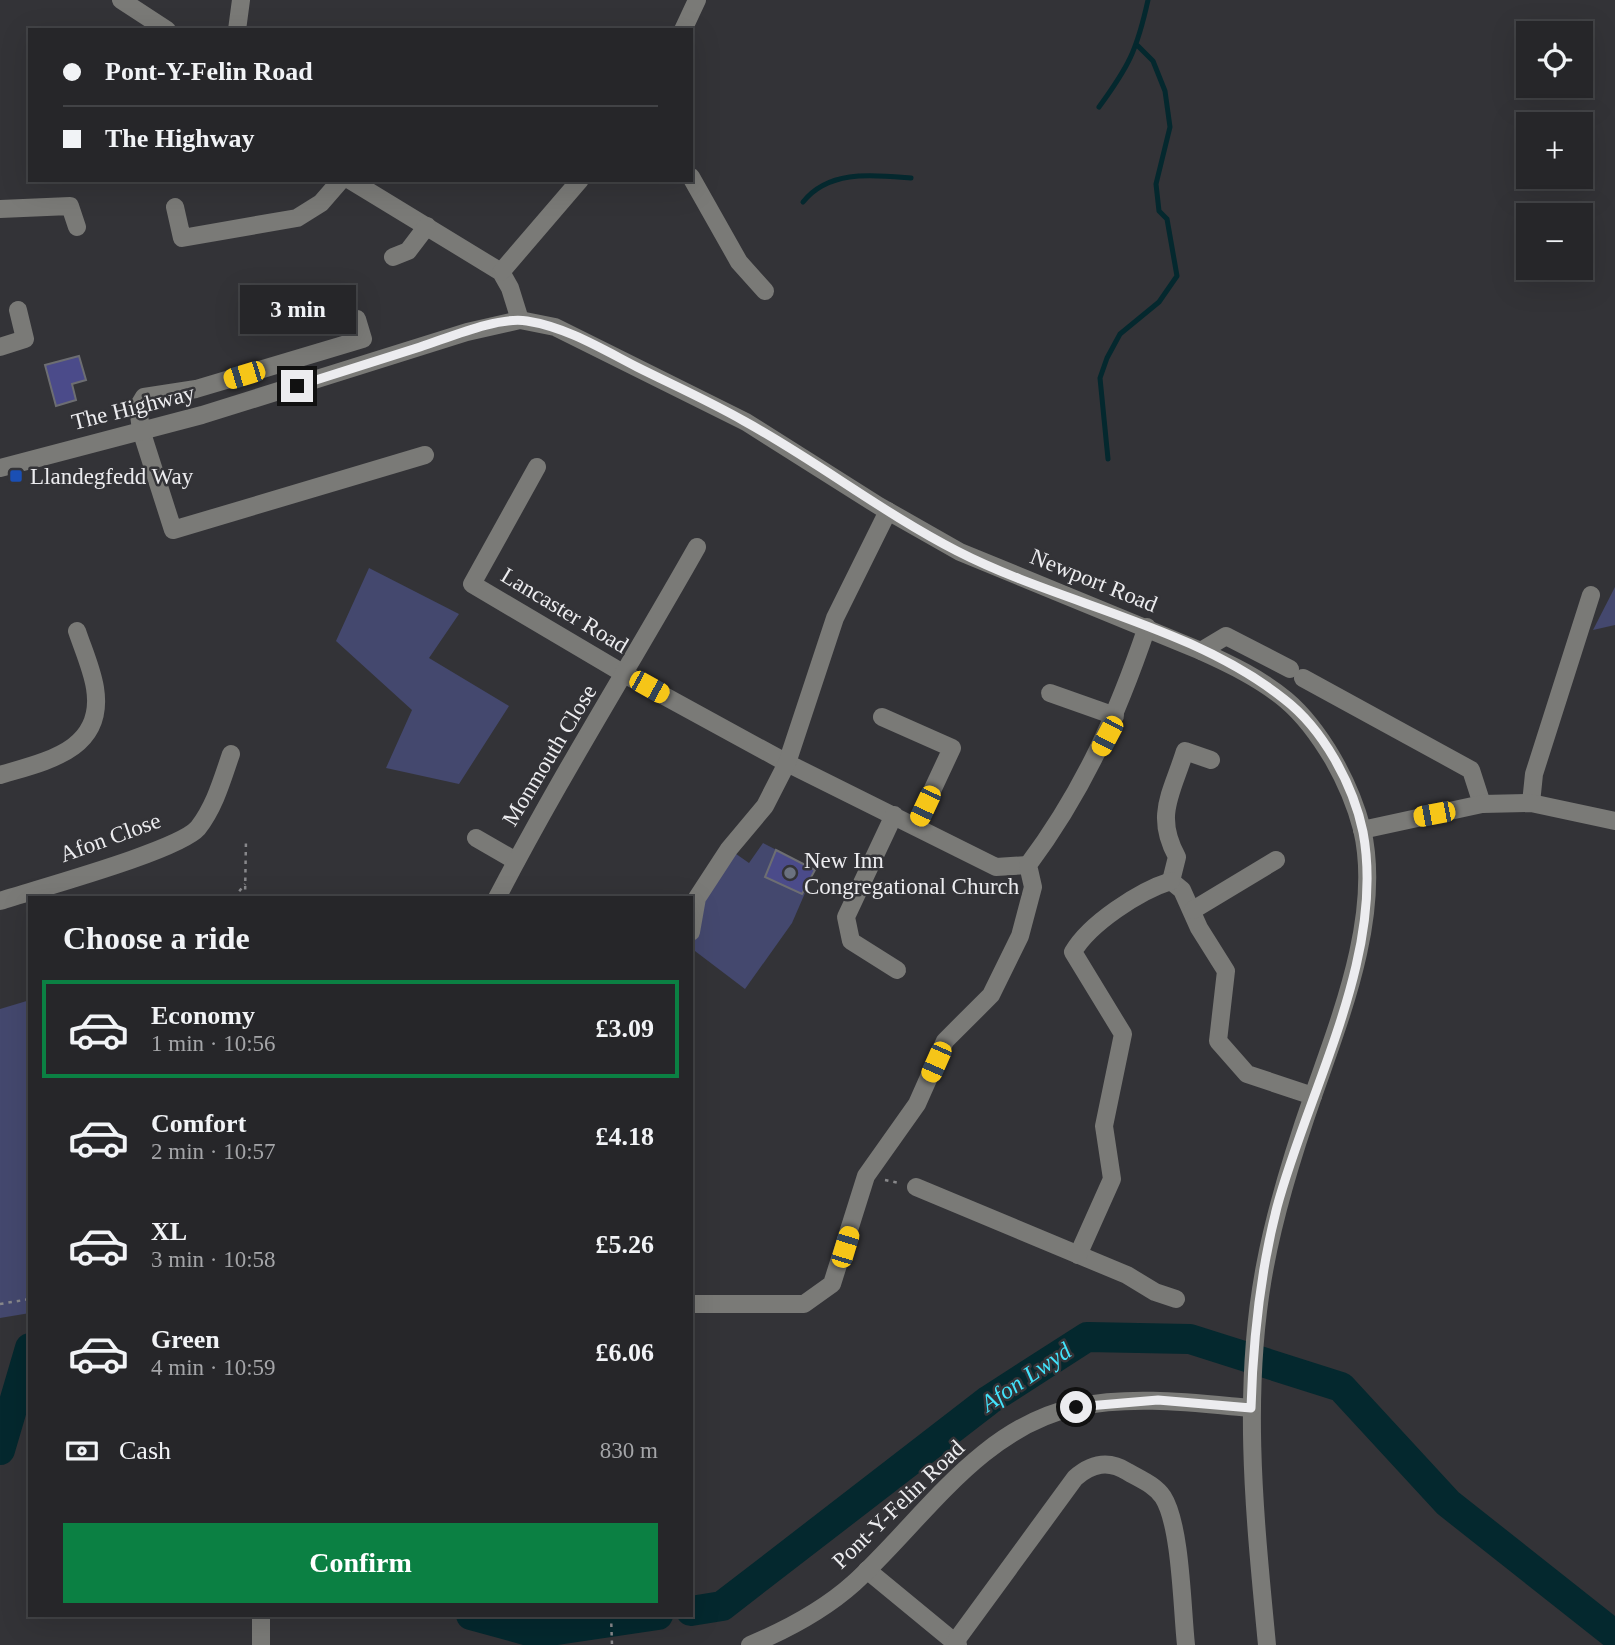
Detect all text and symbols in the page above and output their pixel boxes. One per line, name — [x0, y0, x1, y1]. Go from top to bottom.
map controls — [1516, 21, 1593, 280]
button: locate — [1516, 21, 1593, 98]
text: Pont-Y-Felin Road — [105, 57, 313, 86]
button: + — [1516, 112, 1593, 189]
text: The Highway — [105, 124, 255, 153]
button: − — [1516, 203, 1593, 280]
callout: 3 min — [239, 284, 355, 334]
text: 3 min — [270, 297, 326, 322]
car — [221, 359, 268, 391]
route end — [281, 370, 313, 402]
street label: The Highway — [69, 380, 198, 435]
place label: Llandegfedd Way — [30, 464, 194, 489]
marker: Llandegfedd Way — [8, 468, 24, 484]
street label: Newport Road — [1027, 544, 1161, 617]
street label: Lancaster Road — [497, 563, 633, 658]
car — [626, 668, 673, 706]
street label: Monmouth Close — [497, 680, 601, 830]
car — [1088, 713, 1127, 759]
car — [907, 783, 944, 829]
car — [1412, 800, 1457, 828]
street label: Afon Close — [56, 808, 164, 867]
place label: New Inn Congregational Church — [804, 848, 1020, 899]
marker: New Inn Congregational Church — [782, 865, 798, 881]
text: Choose a ride — [63, 920, 250, 956]
icon: car — [67, 998, 130, 1061]
text: Economy — [151, 1001, 255, 1030]
text: £3.09 — [596, 1014, 654, 1043]
text: 1 min · 10:56 — [151, 1031, 276, 1056]
car — [918, 1039, 955, 1085]
icon: car — [67, 1106, 130, 1169]
text: Comfort — [151, 1109, 246, 1138]
text: £4.18 — [596, 1122, 654, 1151]
text: 2 min · 10:57 — [151, 1139, 276, 1164]
icon: car — [67, 1214, 130, 1277]
text: XL — [151, 1217, 187, 1246]
car — [829, 1224, 862, 1270]
text: £5.26 — [596, 1230, 654, 1259]
text: 3 min · 10:58 — [151, 1247, 276, 1272]
icon: car — [67, 1322, 130, 1385]
text: Green — [151, 1325, 220, 1354]
water label: Afon Lwyd — [974, 1337, 1077, 1418]
text: £6.06 — [596, 1338, 654, 1367]
text: 4 min · 10:59 — [151, 1355, 276, 1380]
route start — [1060, 1391, 1092, 1423]
icon: cash — [63, 1432, 101, 1470]
street label: Pont-Y-Felin Road — [827, 1435, 970, 1573]
text: Cash — [119, 1436, 171, 1465]
text: 830 m — [600, 1438, 658, 1463]
button: Confirm — [63, 1523, 658, 1603]

